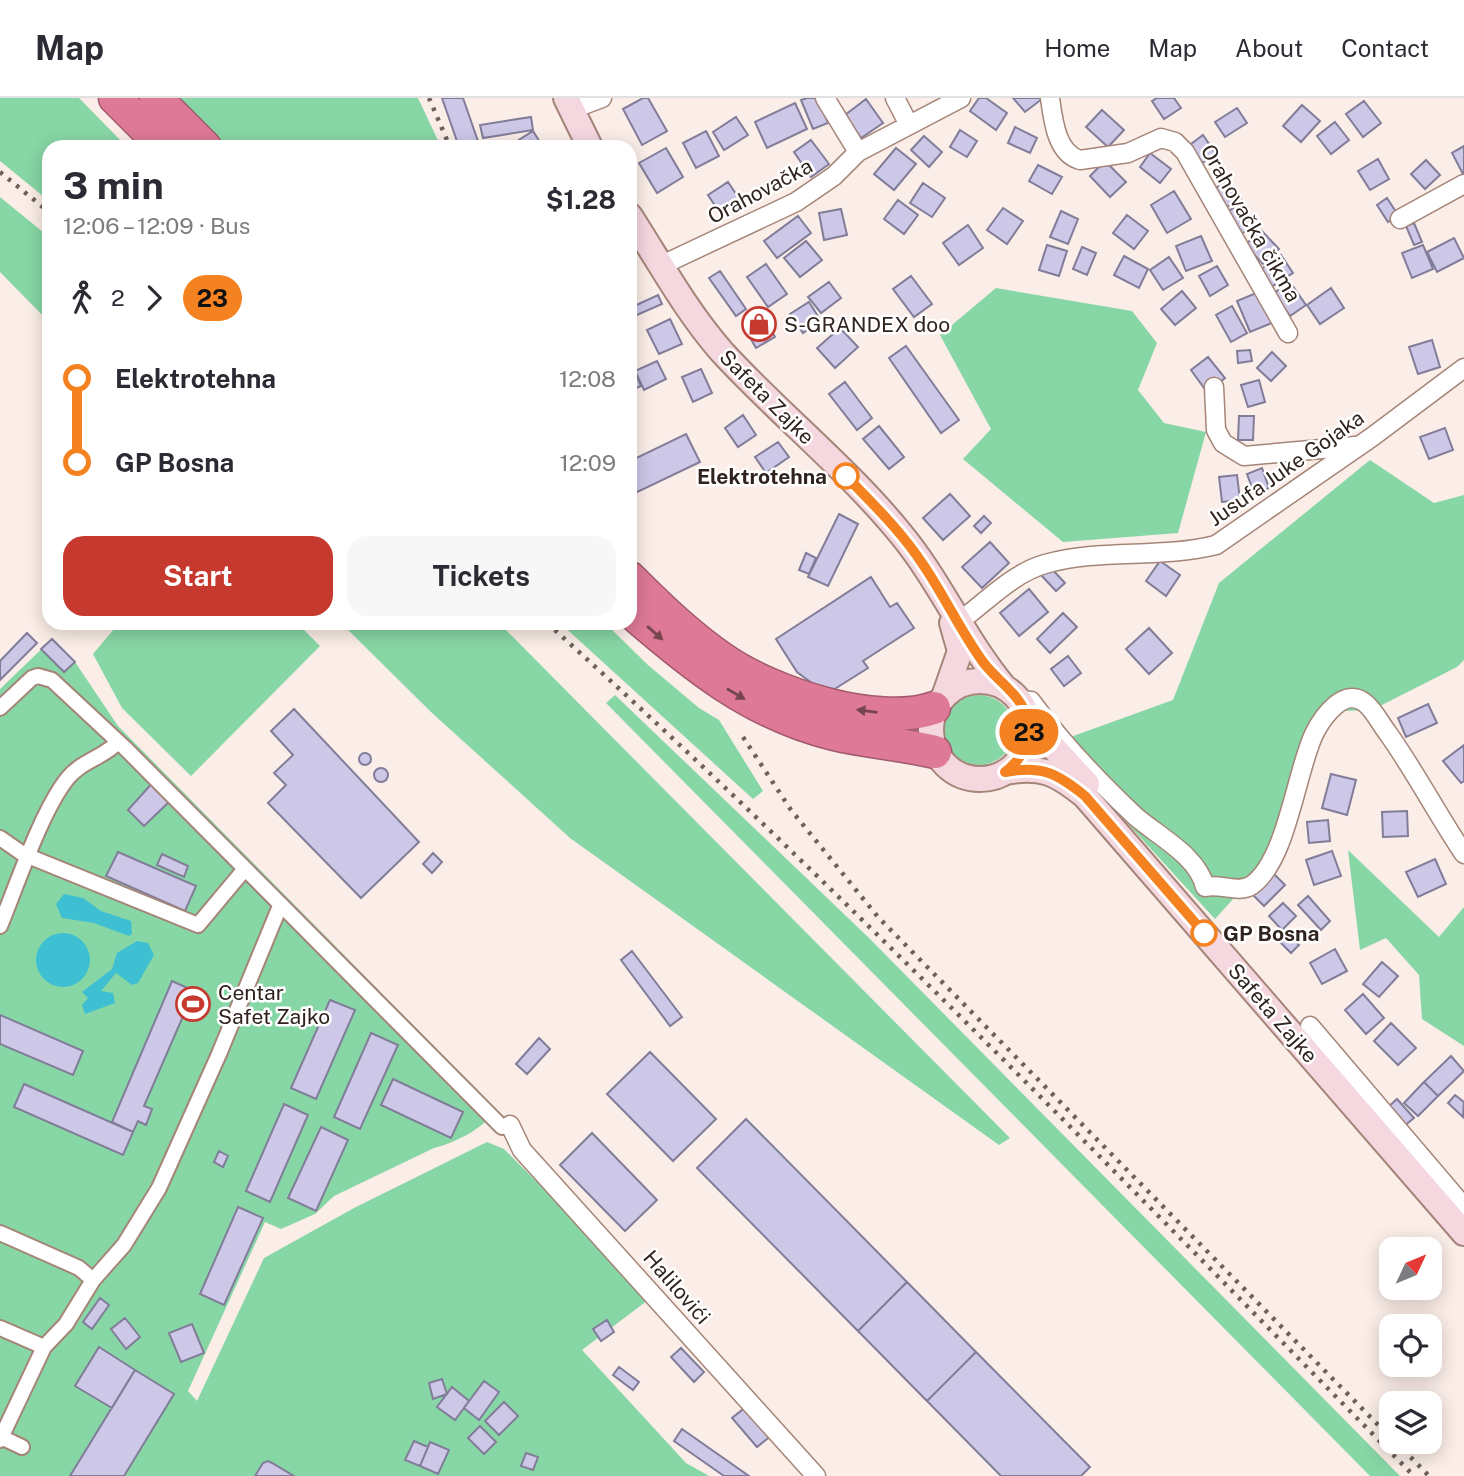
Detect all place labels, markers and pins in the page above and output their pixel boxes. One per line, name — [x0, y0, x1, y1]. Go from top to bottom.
shop icon: S-GRANDEX doo — [740, 305, 778, 343]
place label: S-GRANDEX doo — [784, 312, 950, 337]
marker: Elektrotehna — [833, 463, 859, 489]
place label: Elektrotehna — [697, 464, 827, 489]
marker: GP Bosna — [1191, 920, 1217, 946]
place label: GP Bosna — [1223, 921, 1319, 946]
place label: Centar Safet Zajko — [218, 980, 330, 1029]
sports icon: Centar Safet Zajko — [174, 985, 212, 1023]

